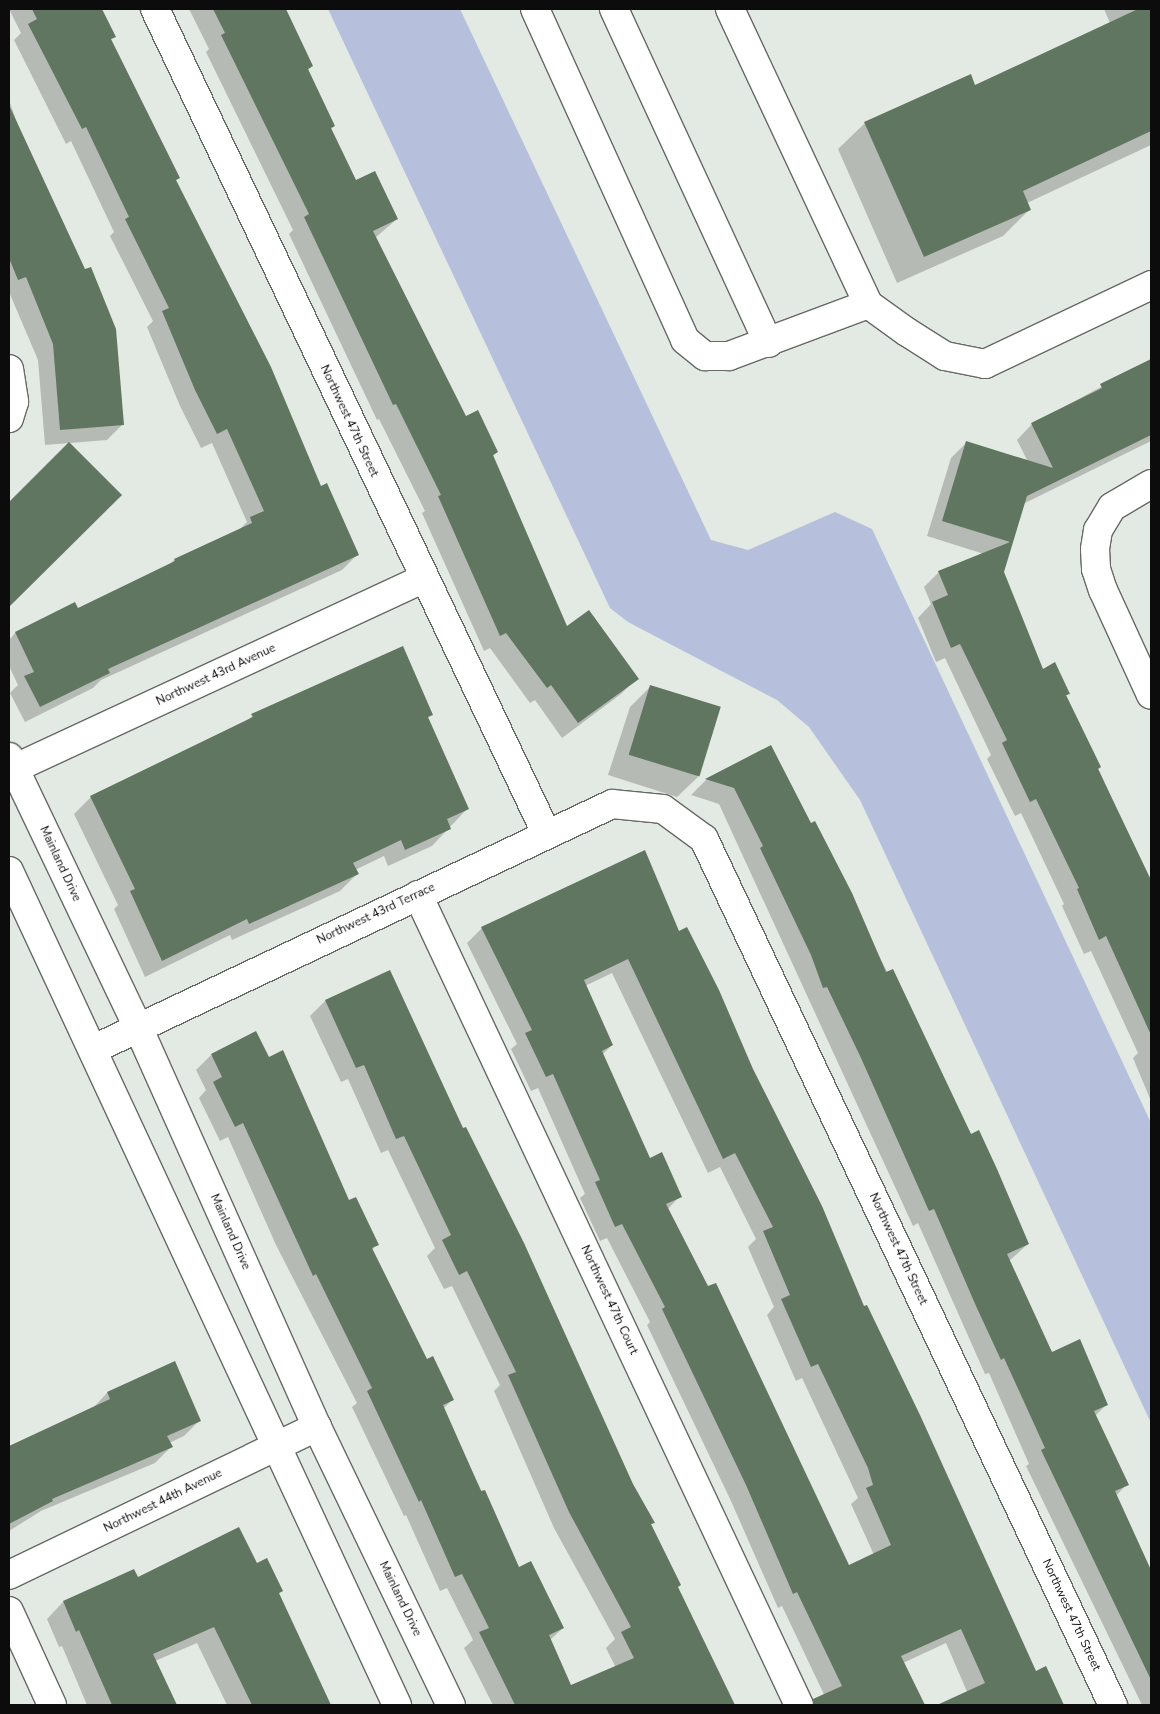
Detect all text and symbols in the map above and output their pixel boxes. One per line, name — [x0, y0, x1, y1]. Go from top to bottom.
street label: Northwest 47th Street — [317, 363, 381, 479]
street label: Northwest 43rd Avenue — [154, 641, 278, 709]
street label: Mainland Drive — [36, 824, 84, 904]
street label: Northwest 43rd Terrace — [315, 880, 437, 948]
street label: Northwest 47th Street — [866, 1191, 930, 1307]
street label: Mainland Drive — [207, 1192, 253, 1272]
street label: Northwest 47th Court — [577, 1243, 641, 1357]
street label: Northwest 44th Avenue — [101, 1466, 225, 1536]
street label: Northwest 47th Street — [1039, 1557, 1103, 1673]
street label: Mainland Drive — [376, 1559, 424, 1639]

